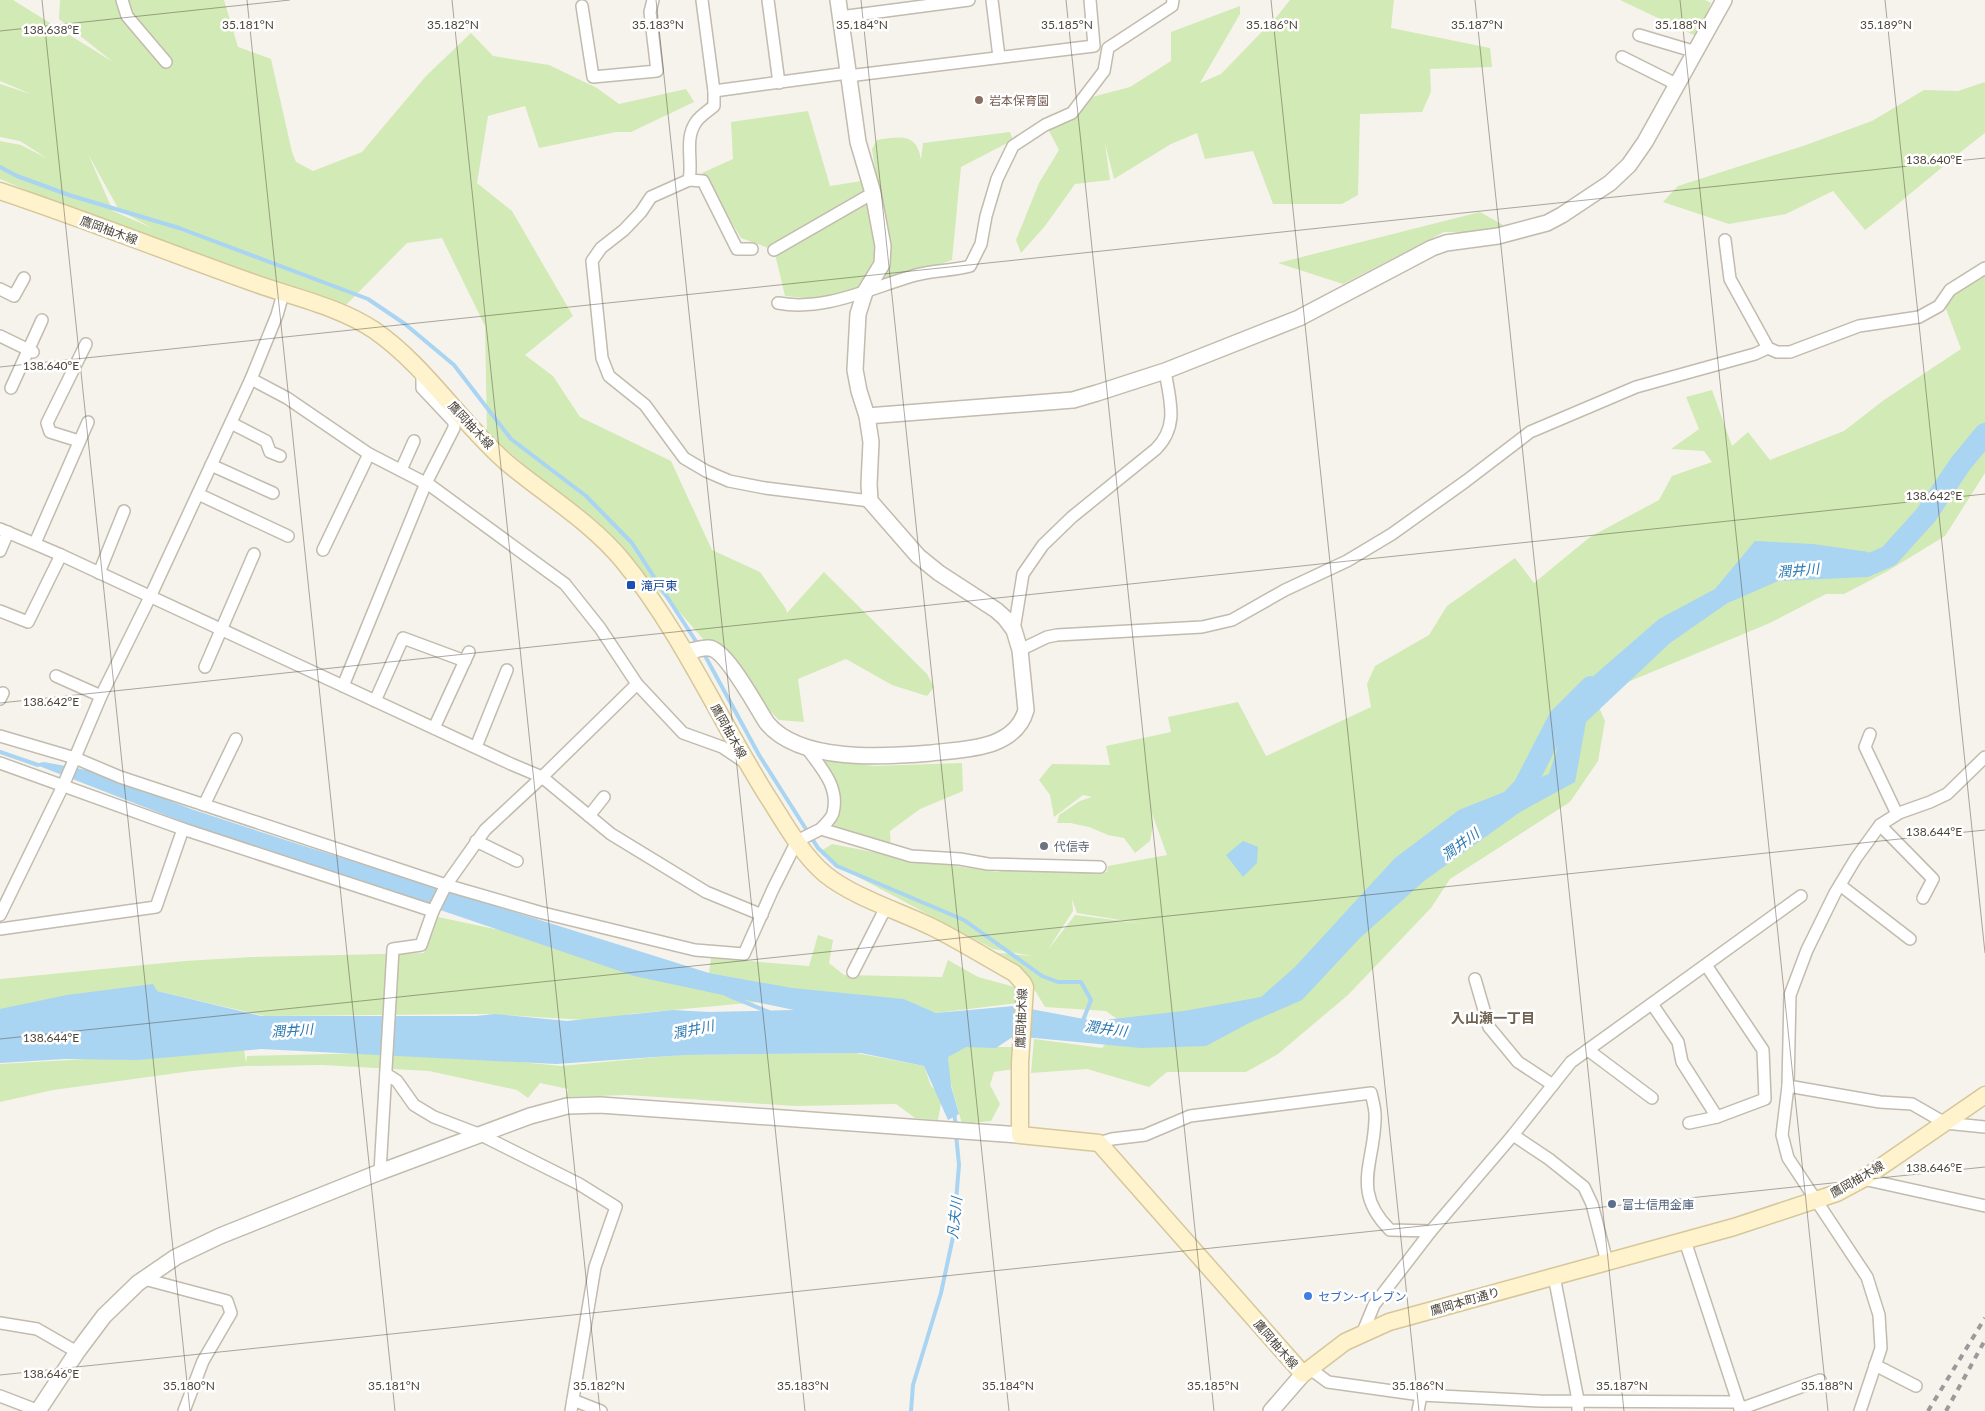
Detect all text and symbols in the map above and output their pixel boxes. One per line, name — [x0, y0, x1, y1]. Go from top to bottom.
text: 35.181°N — [222, 17, 274, 32]
text: 35.182°N — [427, 17, 479, 32]
text: 35.183°N — [632, 17, 684, 32]
text: 35.184°N — [836, 17, 888, 32]
text: 35.185°N — [1041, 17, 1093, 32]
text: 35.186°N — [1246, 17, 1298, 32]
text: 35.187°N — [1451, 17, 1503, 32]
text: 35.188°N — [1655, 17, 1707, 32]
text: 35.189°N — [1860, 17, 1912, 32]
text: 138.638°E — [23, 22, 79, 37]
place label: 岩本保育園 — [989, 93, 1049, 108]
marker: 岩本保育園 — [973, 94, 985, 106]
text: 138.640°E — [1906, 152, 1962, 167]
street label: 鷹岡柚木線 — [78, 213, 140, 247]
text: 138.640°E — [23, 358, 79, 373]
street label: 鷹岡柚木線 — [445, 398, 497, 452]
text: 138.642°E — [1906, 488, 1962, 503]
water label: 潤井川 — [1776, 560, 1822, 580]
place label: 滝戸東 — [641, 578, 677, 593]
marker: 滝戸東 — [625, 579, 637, 591]
text: 138.642°E — [23, 694, 79, 709]
street label: 鷹岡柚木線 — [708, 701, 750, 761]
water label: 潤井川 — [1438, 823, 1483, 863]
text: 138.644°E — [1906, 824, 1962, 839]
place label: 代信寺 — [1054, 839, 1090, 854]
marker: 代信寺 — [1038, 840, 1050, 852]
street label: 鷹岡柚木線 — [1012, 988, 1030, 1048]
district label: 入山瀬一丁目 — [1451, 1009, 1535, 1026]
water label: 潤井川 — [671, 1016, 717, 1042]
water label: 潤井川 — [1084, 1017, 1130, 1040]
water label: 潤井川 — [270, 1020, 316, 1040]
text: 138.644°E — [23, 1030, 79, 1045]
street label: 鷹岡柚木線 — [1827, 1158, 1887, 1200]
text: 138.646°E — [1906, 1160, 1962, 1175]
water label: 凡夫川 — [943, 1194, 965, 1240]
place label: 富士信用金庫 — [1622, 1197, 1694, 1212]
marker: 富士信用金庫 — [1606, 1198, 1618, 1210]
street label: 鷹岡本町通り — [1428, 1284, 1502, 1318]
place label: セブン-イレブン — [1318, 1289, 1406, 1304]
marker: セブン-イレブン — [1302, 1290, 1314, 1302]
street label: 鷹岡柚木線 — [1251, 1316, 1301, 1372]
text: 138.646°E — [23, 1366, 79, 1381]
text: 35.180°N — [163, 1378, 215, 1393]
text: 35.181°N — [368, 1378, 420, 1393]
text: 35.182°N — [573, 1378, 625, 1393]
text: 35.183°N — [777, 1378, 829, 1393]
text: 35.184°N — [982, 1378, 1034, 1393]
text: 35.185°N — [1187, 1378, 1239, 1393]
text: 35.186°N — [1392, 1378, 1444, 1393]
text: 35.187°N — [1596, 1378, 1648, 1393]
text: 35.188°N — [1801, 1378, 1853, 1393]

